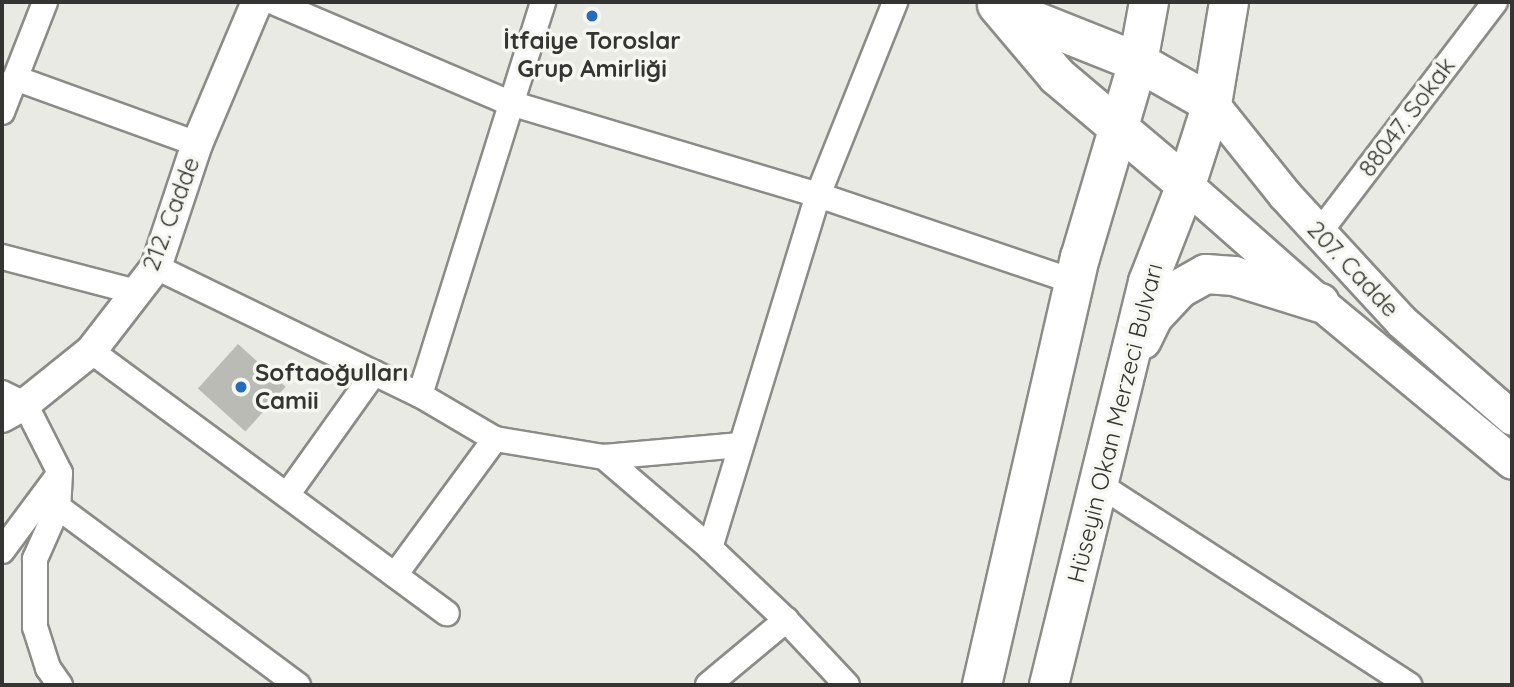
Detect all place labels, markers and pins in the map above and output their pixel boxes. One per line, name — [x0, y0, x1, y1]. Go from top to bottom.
marker: İtfaiye Toroslar Grup Amirliği — [584, 8, 600, 24]
place label: İtfaiye Toroslar Grup Amirliği — [503, 27, 681, 83]
place label: Softaoğulları Camii — [255, 359, 408, 415]
marker: Softaoğulları Camii — [233, 379, 249, 395]

